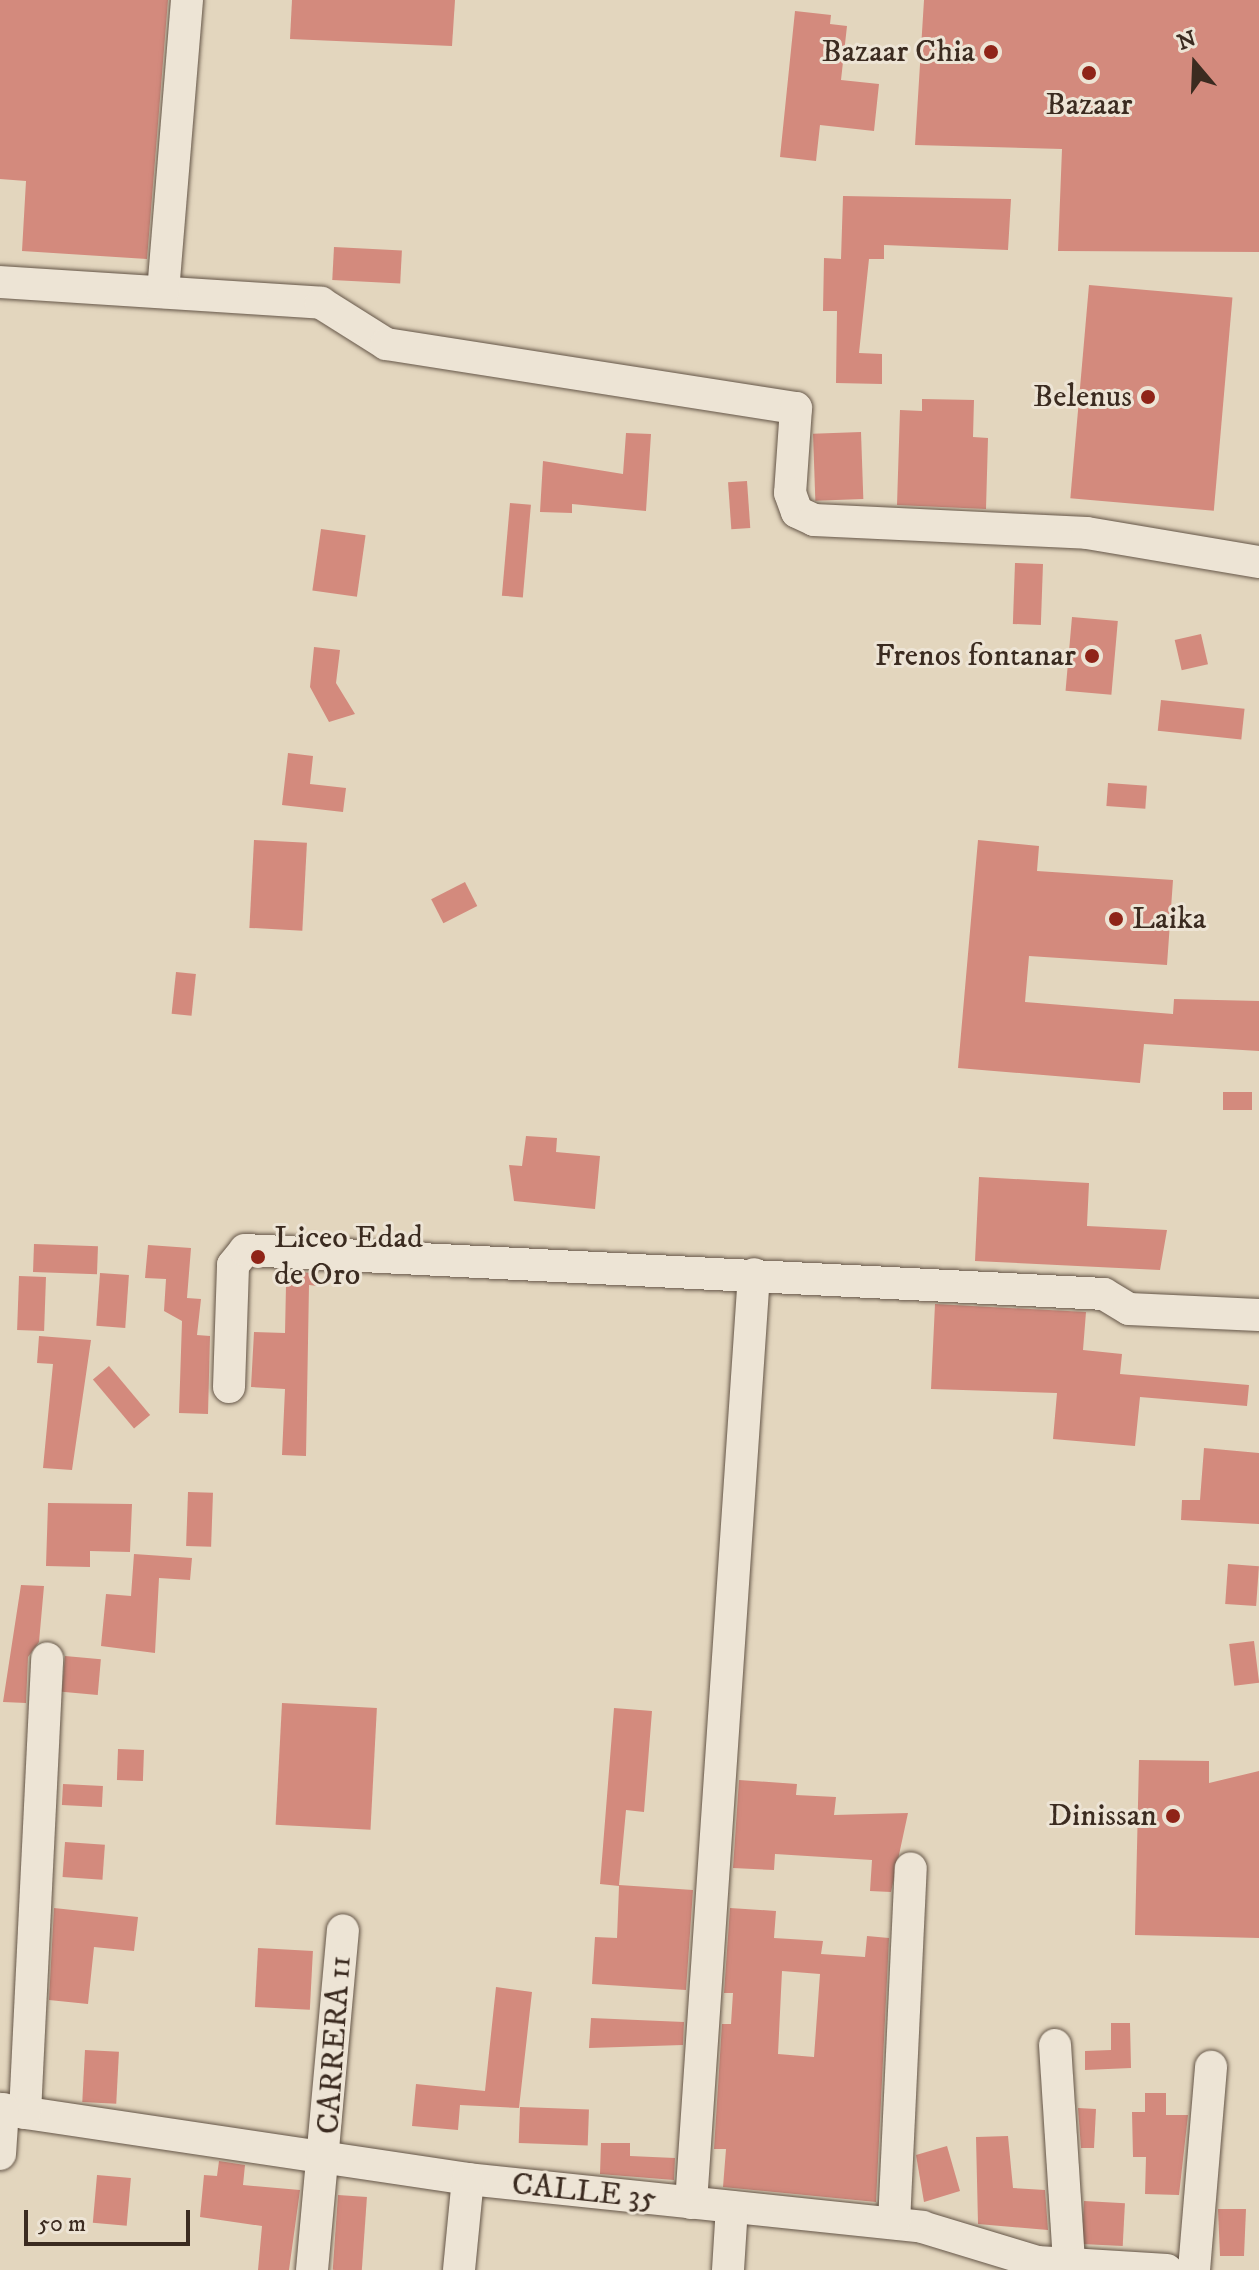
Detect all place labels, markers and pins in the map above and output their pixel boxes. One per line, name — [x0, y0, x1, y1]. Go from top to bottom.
place label: Bazaar Chia — [821, 33, 975, 71]
marker: Bazaar Chia — [982, 43, 1000, 61]
marker: Bazaar — [1080, 64, 1098, 82]
place label: Bazaar — [1046, 86, 1132, 124]
place label: Belenus — [1033, 378, 1132, 416]
marker: Belenus — [1139, 388, 1157, 406]
place label: Frenos fontanar — [875, 637, 1076, 675]
marker: Frenos fontanar — [1083, 647, 1101, 665]
place label: Laika — [1132, 900, 1206, 938]
marker: Laika — [1107, 910, 1125, 928]
place label: Liceo Edad de Oro — [274, 1220, 423, 1295]
marker: Liceo Edad de Oro — [249, 1248, 267, 1266]
place label: Dinissan — [1048, 1797, 1157, 1835]
marker: Dinissan — [1164, 1807, 1182, 1825]

